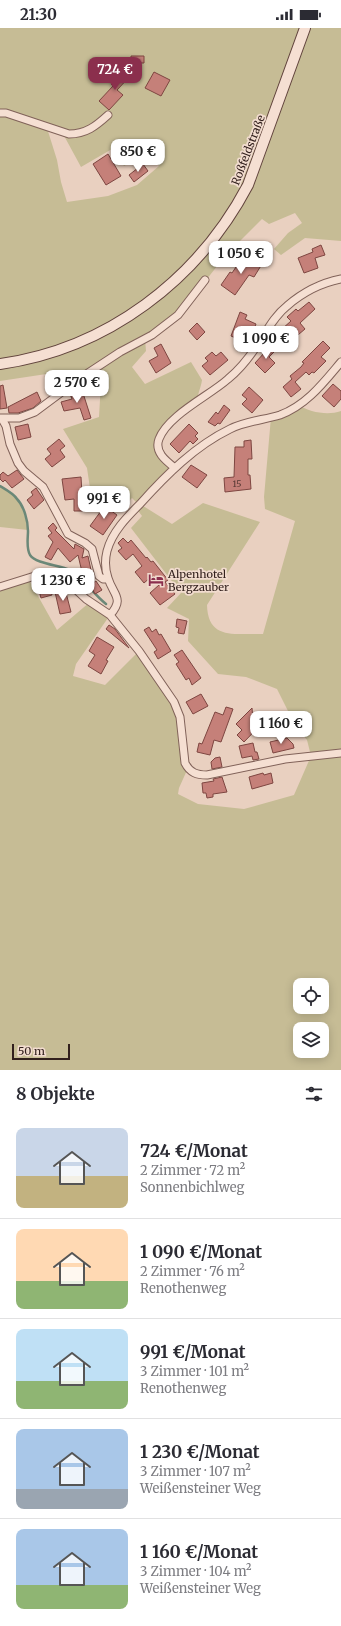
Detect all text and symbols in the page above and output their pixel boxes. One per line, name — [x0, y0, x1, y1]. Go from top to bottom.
text: 21:30 — [20, 5, 57, 24]
pin: 724 € — [87, 57, 143, 91]
text: 724 € — [97, 61, 133, 78]
street label: Roßfeldstraße — [228, 113, 268, 187]
pin: 850 € — [110, 139, 166, 173]
text: 850 € — [120, 143, 156, 160]
pin: 1 050 € — [204, 241, 278, 275]
text: 1 050 € — [218, 245, 264, 262]
pin: 1 090 € — [229, 326, 303, 360]
text: 1 090 € — [242, 330, 290, 347]
pin: 2 570 € — [40, 370, 114, 404]
text: 2 570 € — [54, 374, 100, 391]
house number: 15 — [232, 478, 242, 489]
pin: 991 € — [76, 486, 132, 520]
text: 991 € — [87, 490, 121, 507]
place label: Alpenhotel Bergzauber — [167, 567, 229, 594]
pin: 1 230 € — [26, 568, 100, 602]
hotel icon: Alpenhotel Bergzauber — [147, 571, 165, 589]
text: 1 230 € — [40, 572, 86, 589]
pin: 1 160 € — [244, 711, 318, 745]
text: 1 160 € — [259, 715, 303, 732]
map controls — [293, 978, 329, 1058]
button: locate — [293, 978, 329, 1014]
button: layers — [293, 1022, 329, 1058]
scale bar — [12, 1042, 70, 1061]
text: 50 m — [18, 1044, 45, 1058]
text: 8 Objekte — [16, 1083, 95, 1105]
icon: filters — [303, 1083, 325, 1105]
text: 724 €/Monat — [140, 1140, 248, 1162]
icon: home — [48, 1144, 96, 1192]
text: 2 Zimmer · 72 m² — [140, 1162, 245, 1179]
text: Sonnenbichlweg — [140, 1179, 244, 1196]
text: 1 090 €/Monat — [140, 1241, 262, 1263]
icon: home — [48, 1245, 96, 1293]
text: 2 Zimmer · 76 m² — [140, 1263, 245, 1280]
text: Renothenweg — [140, 1280, 226, 1297]
text: 991 €/Monat — [140, 1341, 246, 1363]
icon: home — [48, 1345, 96, 1393]
text: 3 Zimmer · 101 m² — [140, 1363, 249, 1380]
text: Renothenweg — [140, 1380, 226, 1397]
text: 1 230 €/Monat — [140, 1441, 260, 1463]
icon: home — [48, 1445, 96, 1493]
text: 3 Zimmer · 107 m² — [140, 1463, 251, 1480]
text: Weißensteiner Weg — [140, 1480, 261, 1497]
text: 1 160 €/Monat — [140, 1541, 258, 1563]
icon: home — [48, 1545, 96, 1593]
text: 3 Zimmer · 104 m² — [140, 1563, 252, 1580]
text: Weißensteiner Weg — [140, 1580, 261, 1597]

